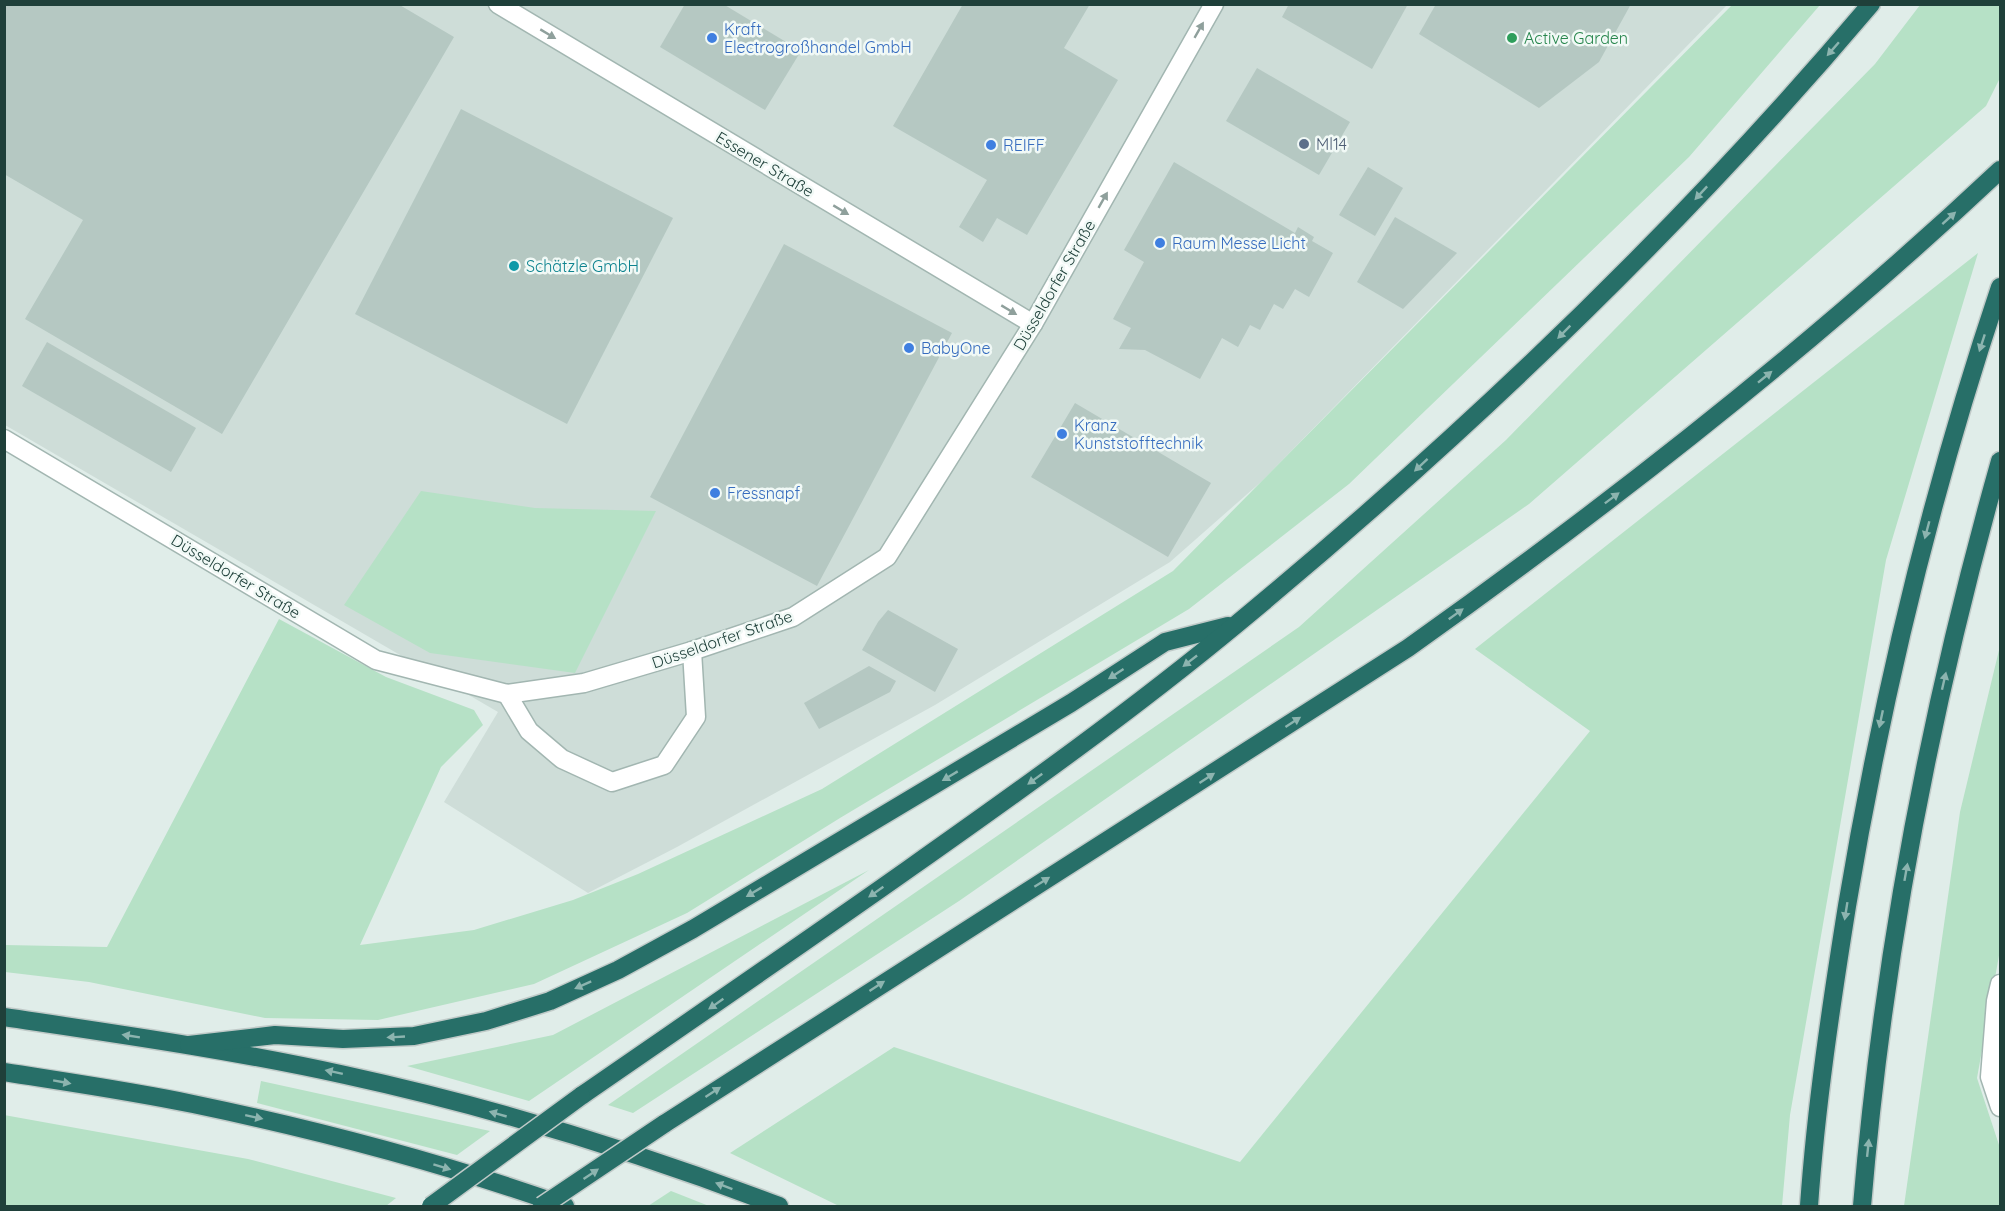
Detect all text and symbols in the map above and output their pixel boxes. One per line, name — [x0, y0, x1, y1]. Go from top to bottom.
place label: Kraft Electrogroßhandel GmbH — [724, 19, 912, 57]
one-way arrow — [1194, 21, 1204, 38]
place label: Active Garden — [1524, 28, 1628, 48]
one-way arrow — [540, 29, 556, 40]
marker: Kraft Electrogroßhandel GmbH — [705, 31, 719, 45]
marker: Active Garden — [1505, 31, 1519, 45]
one-way arrow — [1826, 41, 1839, 57]
street label: Essener Straße — [712, 127, 818, 201]
place label: Ml14 — [1316, 134, 1347, 154]
place label: REIFF — [1003, 135, 1045, 155]
marker: Ml14 — [1297, 137, 1311, 151]
marker: REIFF — [984, 138, 998, 152]
one-way arrow — [1694, 185, 1708, 200]
one-way arrow — [1098, 191, 1108, 208]
one-way arrow — [833, 204, 849, 215]
one-way arrow — [1941, 212, 1956, 225]
street label: Düsseldorfer Straße — [1009, 216, 1099, 354]
place label: Raum Messe Licht — [1172, 233, 1306, 253]
marker: Raum Messe Licht — [1153, 236, 1167, 250]
place label: Schätzle GmbH — [526, 256, 639, 276]
marker: Schätzle GmbH — [507, 259, 521, 273]
one-way arrow — [1001, 304, 1017, 315]
one-way arrow — [1558, 325, 1572, 339]
one-way arrow — [1976, 334, 1986, 352]
place label: BabyOne — [921, 338, 990, 358]
marker: BabyOne — [902, 341, 916, 355]
one-way arrow — [1757, 370, 1773, 383]
place label: Kranz Kunststofftechnik — [1074, 415, 1203, 453]
marker: Kranz Kunststofftechnik — [1055, 427, 1069, 441]
one-way arrow — [1414, 458, 1429, 472]
place label: Fressnapf — [727, 483, 800, 503]
marker: Fressnapf — [708, 486, 722, 500]
one-way arrow — [1604, 492, 1620, 504]
one-way arrow — [1921, 520, 1931, 539]
street label: Düsseldorfer Straße — [168, 530, 304, 622]
street label: Düsseldorfer Straße — [649, 606, 795, 672]
one-way arrow — [1447, 608, 1463, 620]
one-way arrow — [1182, 654, 1197, 666]
one-way arrow — [1108, 668, 1124, 679]
one-way arrow — [1939, 671, 1949, 690]
one-way arrow — [1876, 710, 1886, 729]
one-way arrow — [1285, 717, 1302, 728]
one-way arrow — [942, 770, 958, 781]
one-way arrow — [1027, 773, 1043, 785]
one-way arrow — [1198, 773, 1215, 784]
one-way arrow — [1902, 862, 1911, 881]
one-way arrow — [1034, 877, 1050, 888]
one-way arrow — [746, 886, 762, 897]
one-way arrow — [868, 886, 884, 898]
one-way arrow — [1842, 902, 1851, 921]
one-way arrow — [575, 981, 592, 990]
one-way arrow — [869, 981, 885, 992]
one-way arrow — [708, 998, 724, 1009]
one-way arrow — [121, 1031, 140, 1040]
one-way arrow — [387, 1032, 406, 1041]
one-way arrow — [324, 1067, 343, 1076]
one-way arrow — [53, 1078, 72, 1087]
one-way arrow — [705, 1087, 721, 1098]
one-way arrow — [489, 1109, 507, 1118]
one-way arrow — [245, 1113, 263, 1123]
one-way arrow — [1863, 1139, 1873, 1158]
one-way arrow — [433, 1163, 451, 1172]
one-way arrow — [583, 1168, 599, 1179]
one-way arrow — [715, 1180, 733, 1190]

